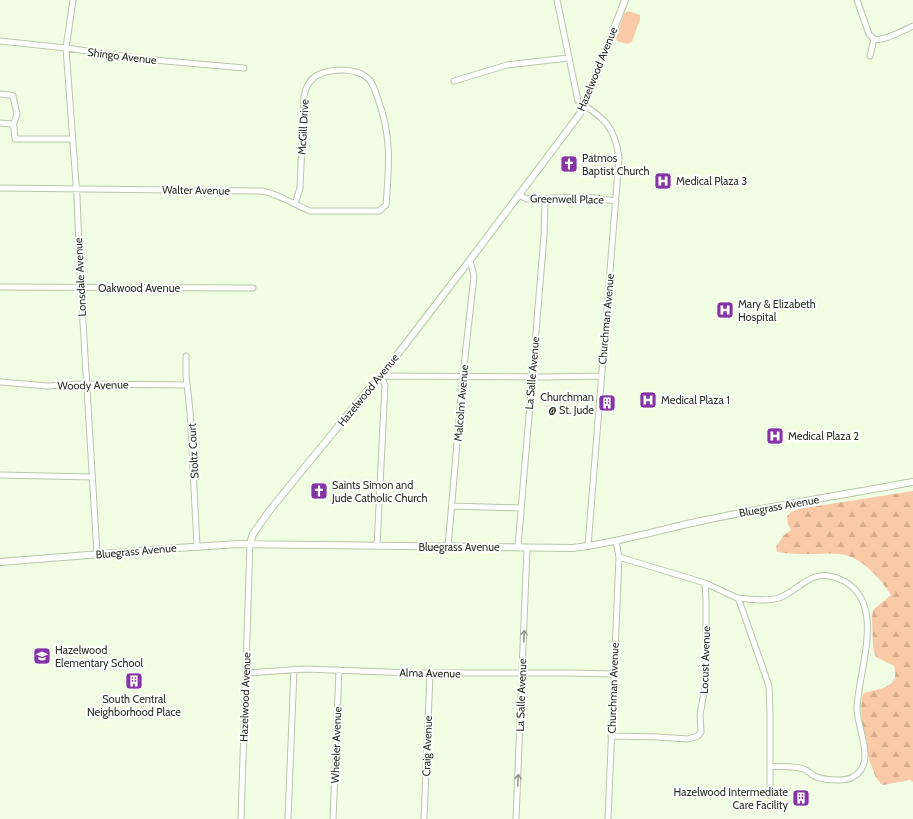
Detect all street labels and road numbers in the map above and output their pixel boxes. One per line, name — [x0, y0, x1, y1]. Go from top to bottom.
street label: Hazelwood Avenue — [574, 24, 620, 113]
street label: Shingo Avenue — [87, 45, 158, 67]
street label: McGill Drive — [295, 98, 311, 155]
street label: Walter Avenue — [162, 182, 230, 198]
street label: Greenwell Place — [530, 191, 604, 207]
street label: Lonsdale Avenue — [71, 237, 89, 317]
street label: Churchman Avenue — [595, 273, 617, 365]
street label: Oakwood Avenue — [98, 281, 180, 295]
street label: La Salle Avenue — [522, 336, 542, 410]
street label: Hazelwood Avenue — [334, 350, 402, 429]
street label: Malcolm Avenue — [451, 364, 471, 442]
street label: Woody Avenue — [57, 377, 129, 393]
street label: Stoltz Court — [185, 423, 201, 479]
street label: Bluegrass Avenue — [738, 492, 821, 520]
street label: Bluegrass Avenue — [95, 540, 177, 562]
street label: Bluegrass Avenue — [418, 540, 500, 554]
street label: Locust Avenue — [697, 625, 713, 694]
street label: Churchman Avenue — [604, 642, 622, 734]
street label: Hazelwood Avenue — [236, 652, 254, 742]
street label: La Salle Avenue — [513, 658, 529, 732]
street label: Alma Avenue — [399, 665, 461, 681]
street label: Wheeler Avenue — [328, 706, 344, 784]
street label: Craig Avenue — [419, 715, 435, 776]

